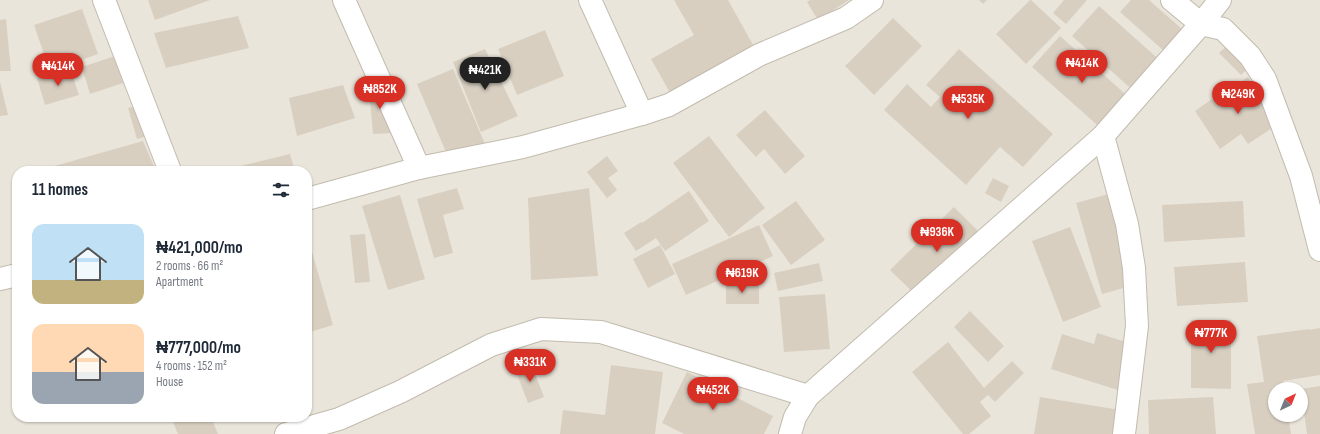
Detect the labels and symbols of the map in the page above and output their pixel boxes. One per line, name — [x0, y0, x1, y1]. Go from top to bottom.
pin: ₦414K — [1054, 50, 1110, 84]
pin: ₦414K — [30, 53, 86, 87]
pin: ₦421K — [457, 57, 513, 91]
pin: ₦852K — [352, 76, 408, 110]
pin: ₦249K — [1210, 81, 1266, 115]
pin: ₦535K — [940, 86, 996, 120]
pin: ₦936K — [909, 219, 965, 253]
pin: ₦619K — [714, 260, 770, 294]
pin: ₦777K — [1183, 320, 1239, 354]
pin: ₦331K — [502, 349, 558, 383]
pin: ₦452K — [685, 377, 741, 411]
north arrow — [1268, 382, 1308, 422]

